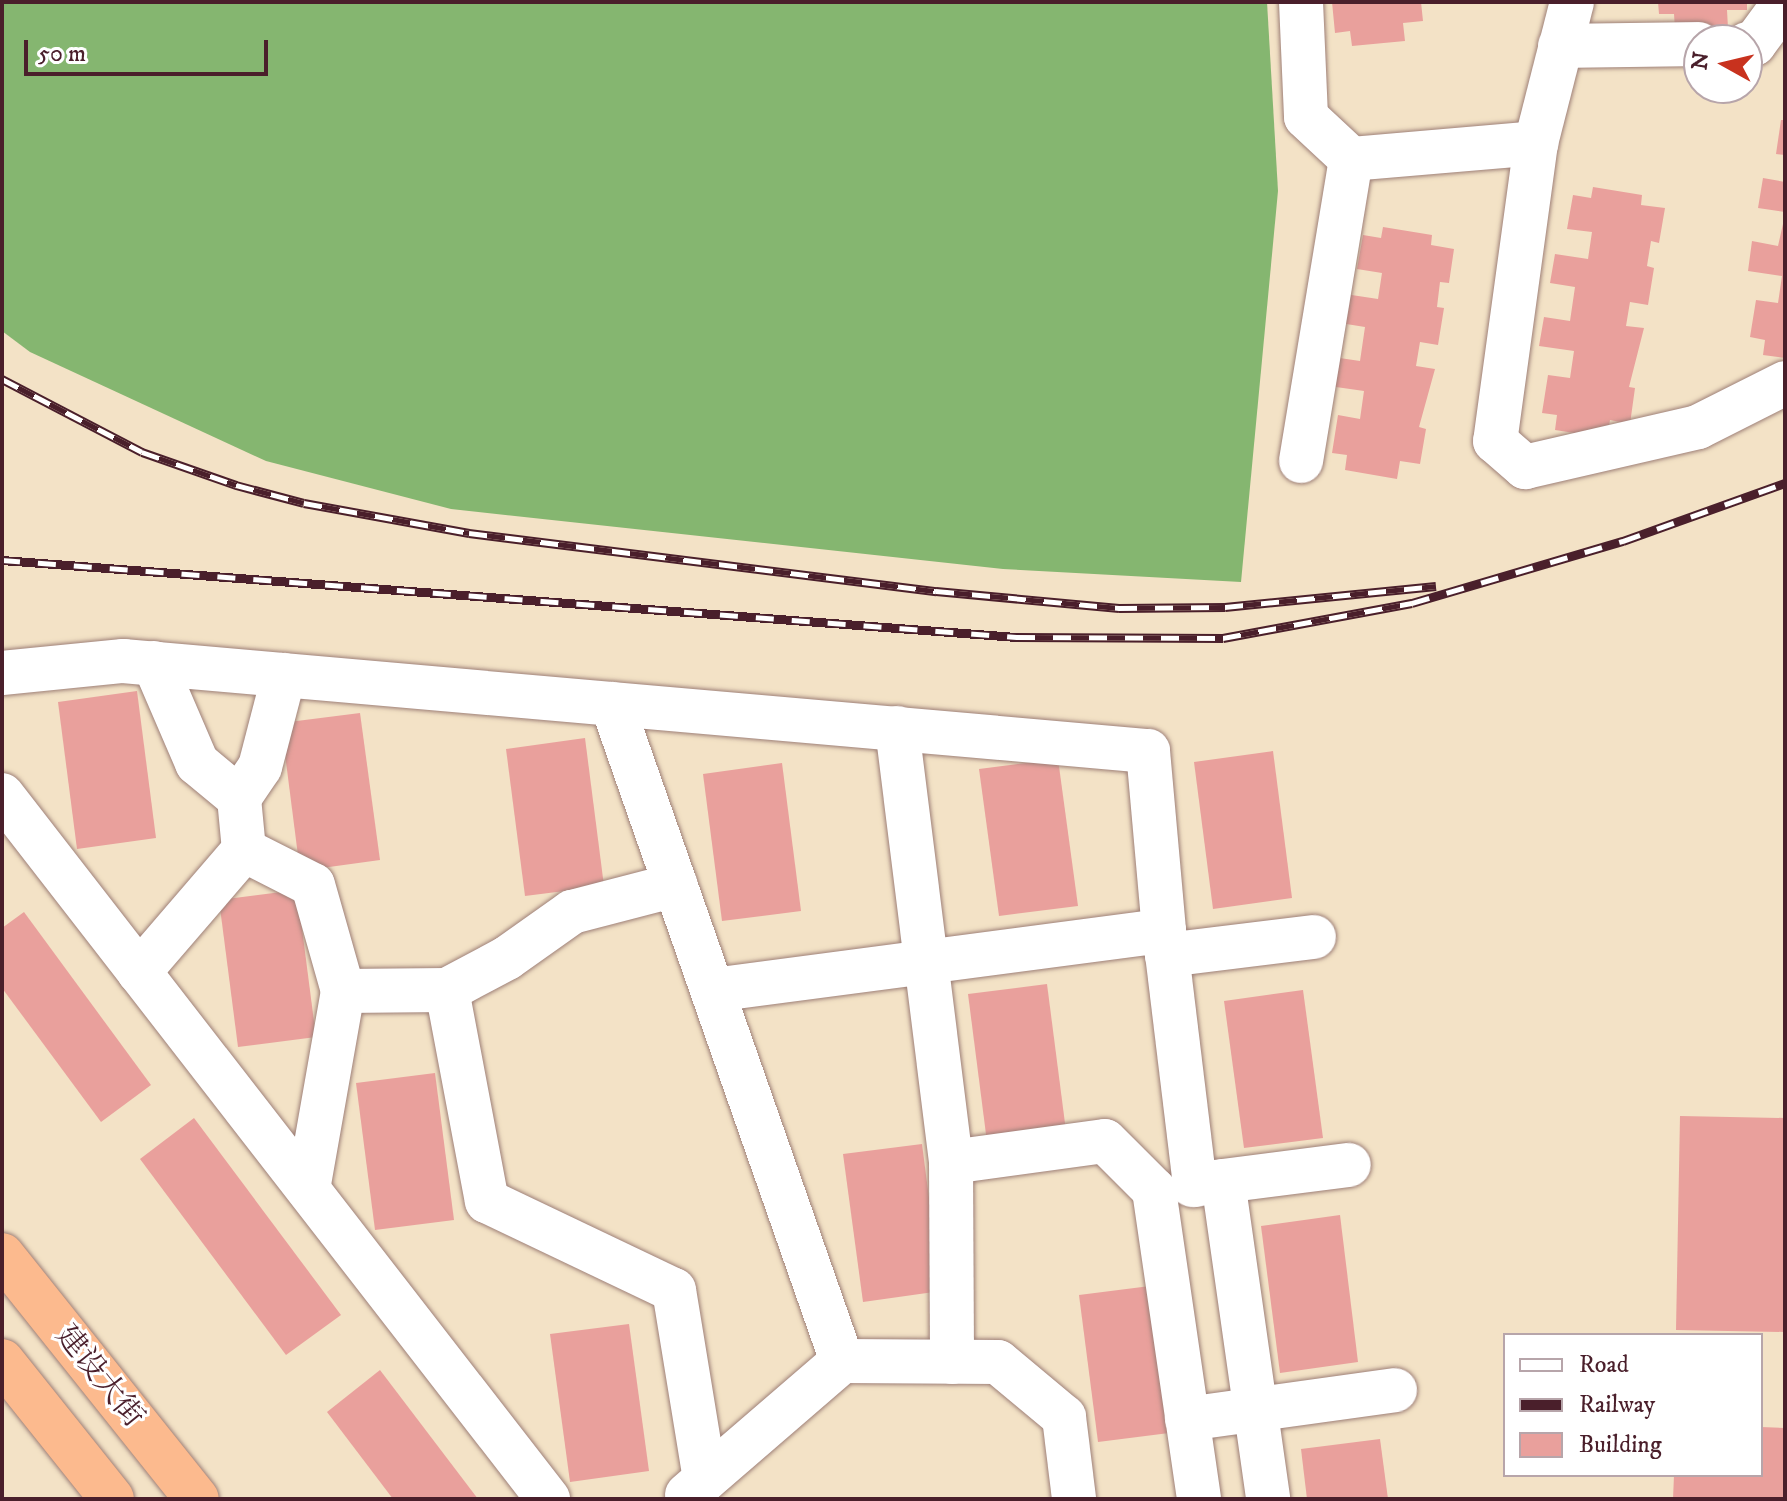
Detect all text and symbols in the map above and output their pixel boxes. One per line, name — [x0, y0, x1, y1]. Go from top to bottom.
scale bar — [28, 24, 272, 74]
north arrow — [1683, 24, 1763, 104]
text: 50 m — [38, 39, 86, 69]
text: N — [1686, 50, 1715, 72]
street label: 建设大街 — [47, 1319, 151, 1435]
legend — [1503, 1333, 1763, 1477]
text: Road — [1579, 1350, 1629, 1380]
text: Railway — [1579, 1390, 1655, 1420]
text: Building — [1579, 1430, 1662, 1460]

